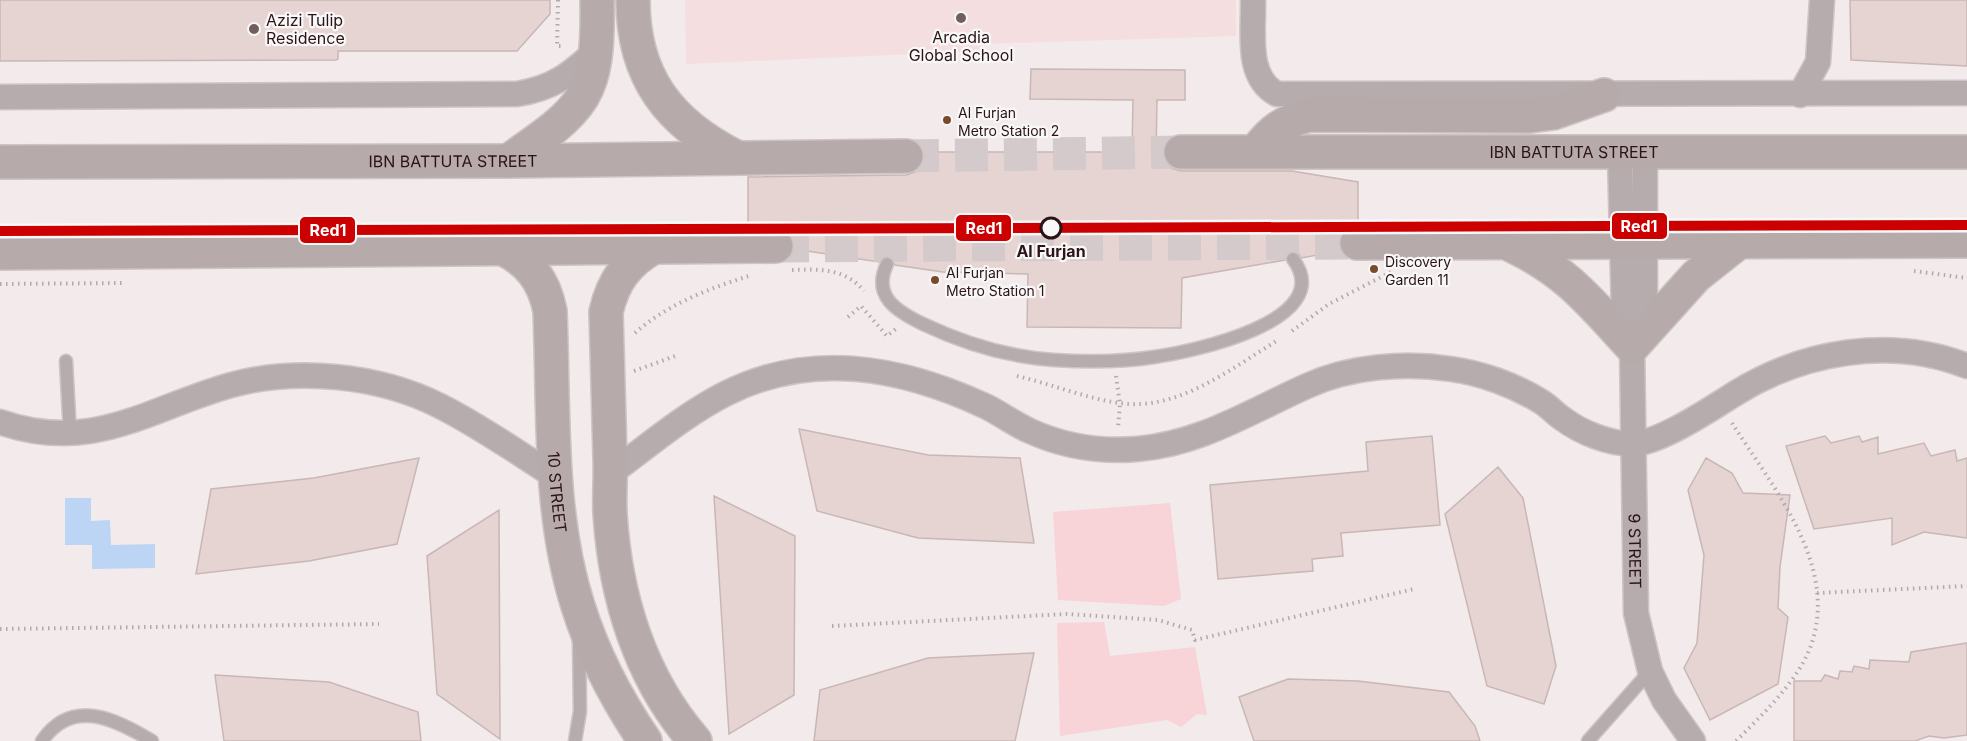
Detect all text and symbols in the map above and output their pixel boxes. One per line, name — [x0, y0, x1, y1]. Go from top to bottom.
place label: Azizi Tulip Residence — [266, 10, 345, 48]
marker: Arcadia Global School — [954, 11, 968, 25]
marker: Azizi Tulip Residence — [247, 22, 261, 36]
place label: Arcadia Global School — [909, 27, 1013, 65]
place label: Al Furjan Metro Station 2 — [958, 104, 1059, 139]
marker: Al Furjan Metro Station 2 — [941, 114, 953, 126]
street label: IBN BATTUTA STREET — [1489, 142, 1659, 162]
street label: IBN BATTUTA STREET — [368, 151, 538, 171]
line badge: Red1 — [1611, 212, 1668, 240]
line badge: Red1 — [955, 214, 1012, 242]
line badge: Red1 — [299, 216, 356, 244]
text: Red1 — [1621, 216, 1657, 236]
marker: Al Furjan — [1040, 217, 1062, 239]
text: Red1 — [966, 218, 1002, 238]
text: Red1 — [310, 220, 346, 240]
place label: Al Furjan — [1016, 241, 1086, 261]
place label: Discovery Garden 11 — [1385, 253, 1451, 288]
marker: Discovery Garden 11 — [1368, 263, 1380, 275]
place label: Al Furjan Metro Station 1 — [946, 264, 1045, 299]
marker: Al Furjan Metro Station 1 — [929, 274, 941, 286]
street label: 10 STREET — [544, 451, 571, 534]
street label: 9 STREET — [1625, 513, 1646, 588]

